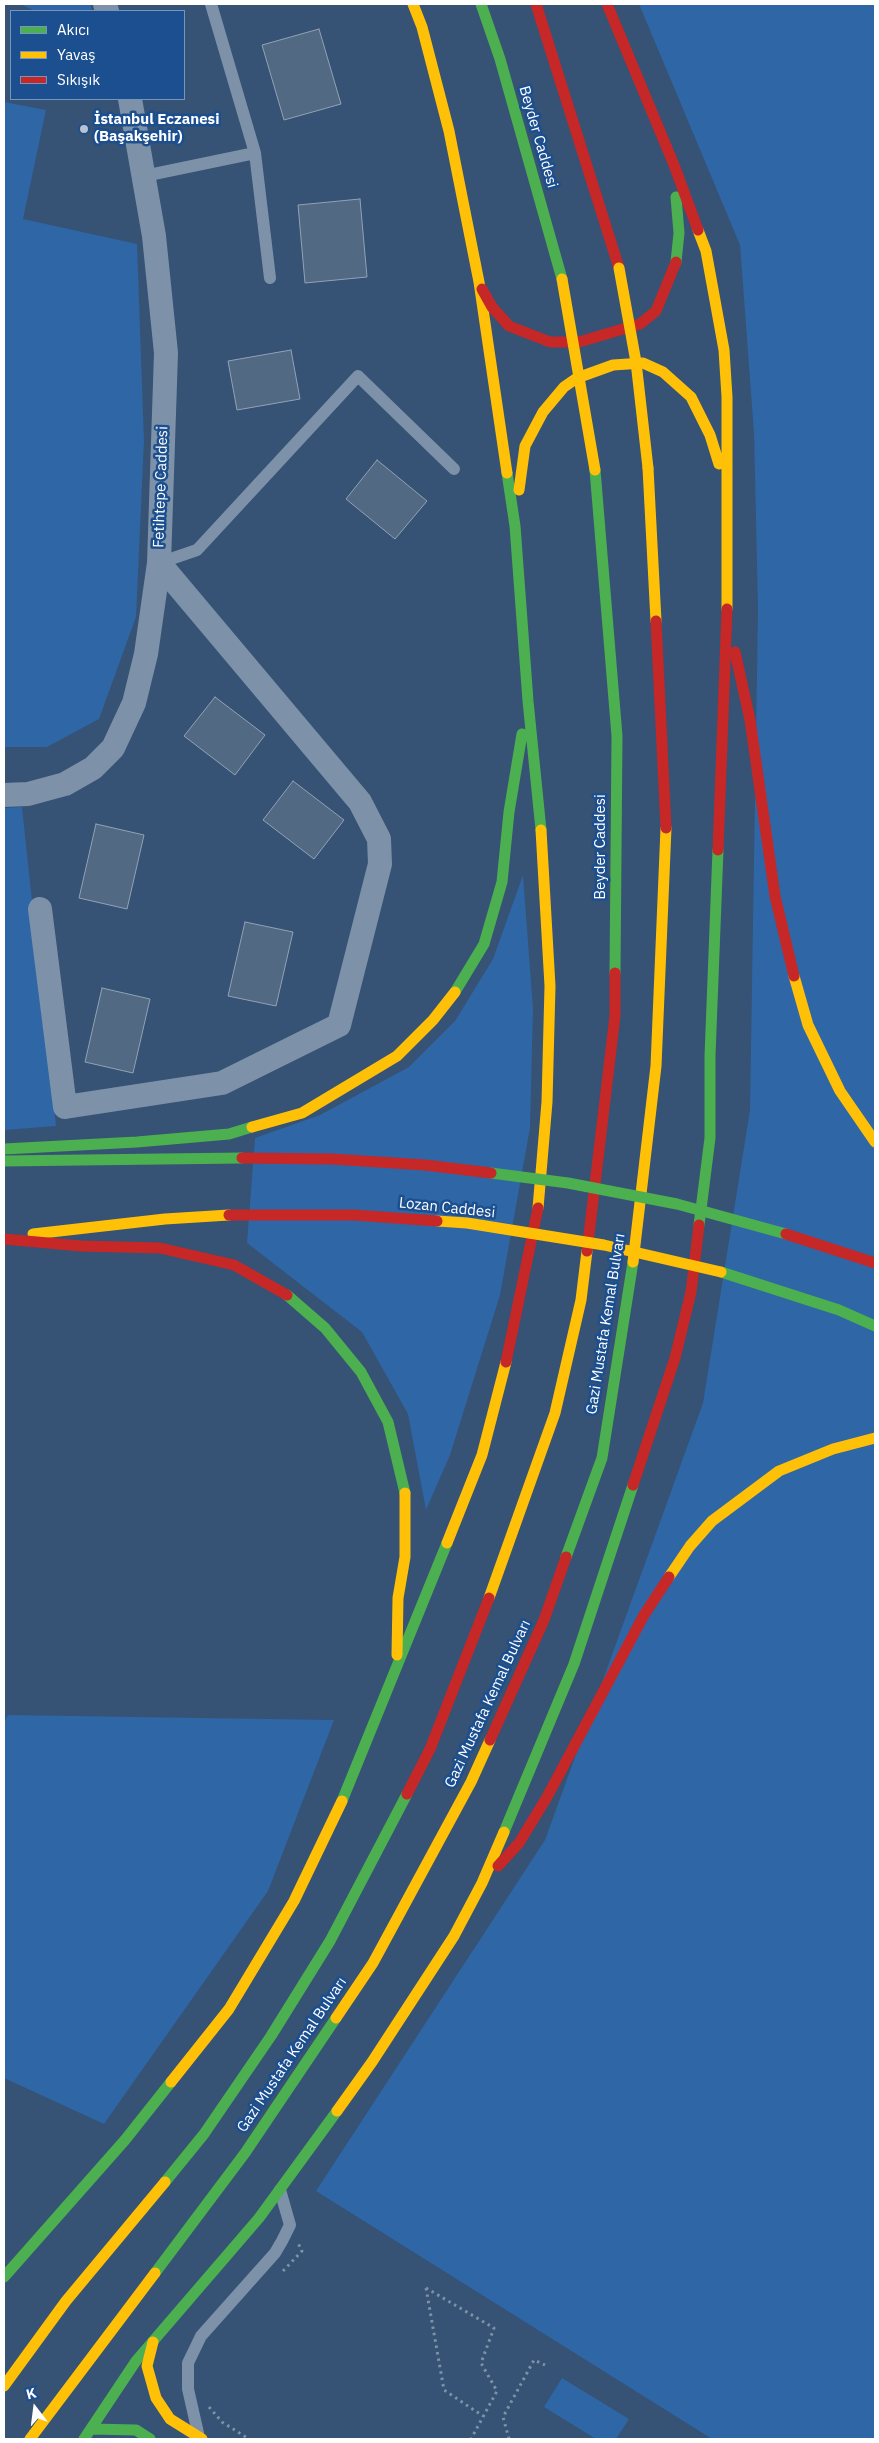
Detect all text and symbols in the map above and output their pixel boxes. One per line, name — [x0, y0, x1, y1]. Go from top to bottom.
legend — [10, 10, 185, 100]
text: Akıcı — [57, 20, 90, 39]
text: Yavaş — [57, 45, 96, 64]
text: Sıkışık — [57, 70, 100, 89]
street label: Beyder Caddesi — [515, 84, 561, 190]
place label: İstanbul Eczanesi (Başakşehir) — [94, 111, 219, 146]
marker: İstanbul Eczanesi (Başakşehir) — [78, 123, 90, 135]
street label: Fetihtepe Caddesi — [150, 426, 172, 548]
street label: Beyder Caddesi — [592, 794, 610, 900]
street label: Lozan Caddesi — [398, 1194, 496, 1222]
street label: Gazi Mustafa Kemal Bulvarı — [583, 1232, 629, 1416]
street label: Gazi Mustafa Kemal Bulvarı — [441, 1617, 535, 1791]
street label: Gazi Mustafa Kemal Bulvarı — [233, 1974, 351, 2136]
north arrow — [10, 2383, 60, 2433]
text: K — [24, 2384, 38, 2403]

